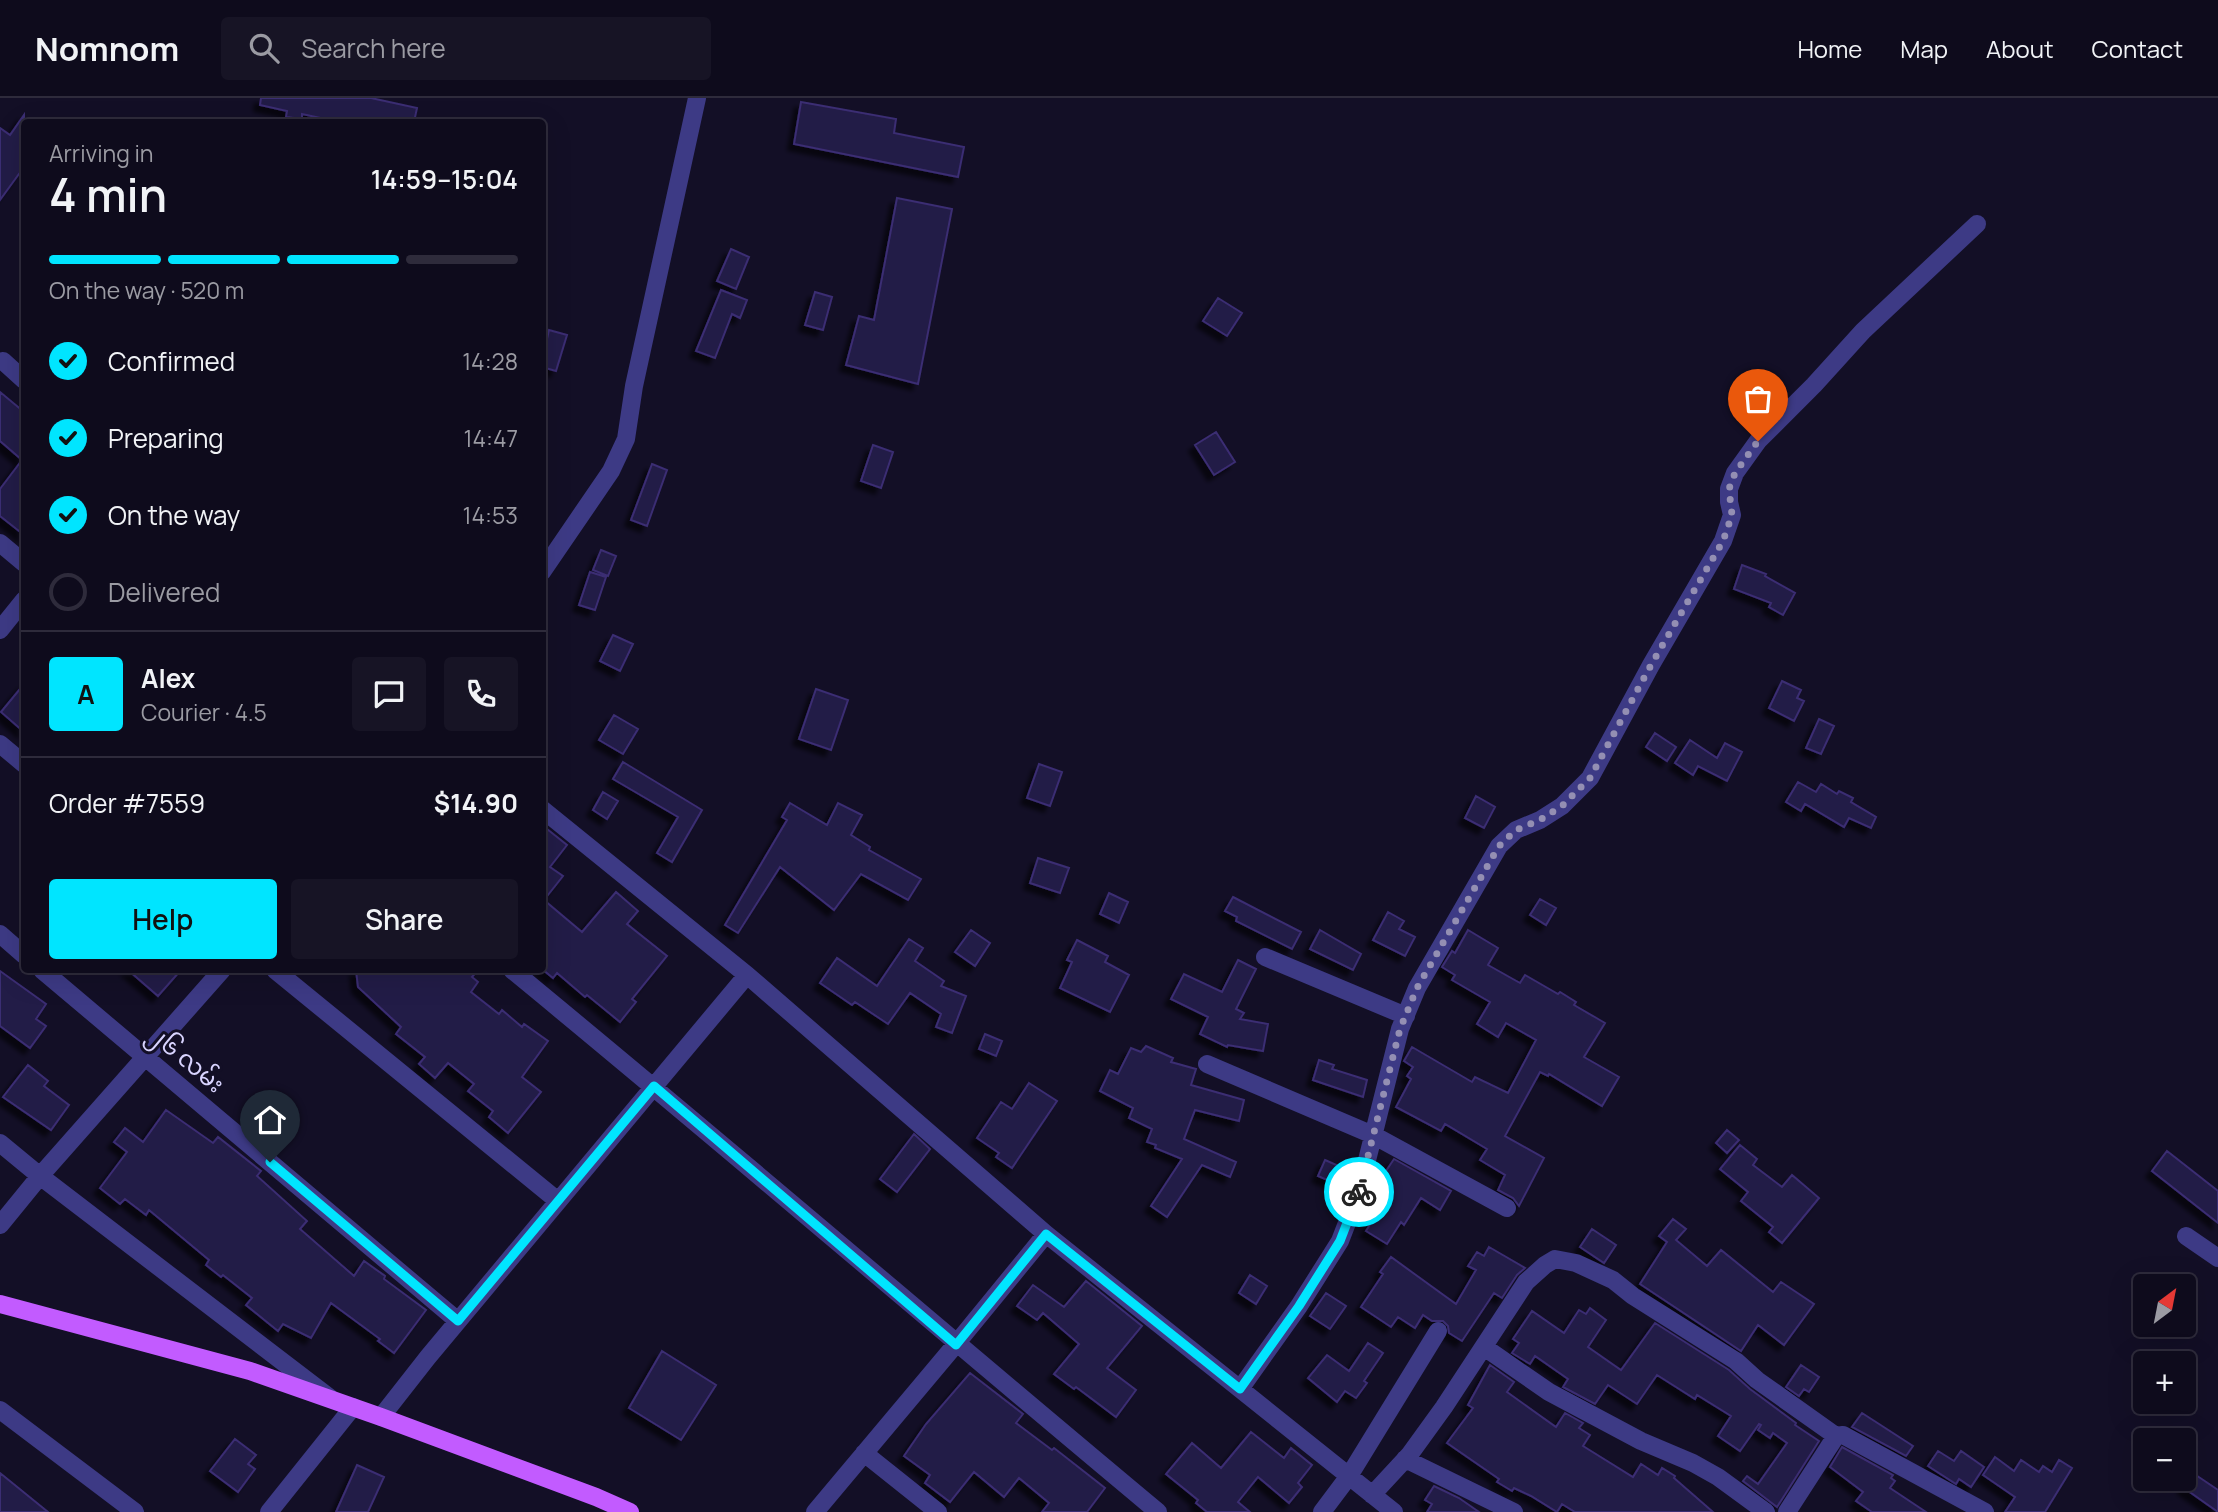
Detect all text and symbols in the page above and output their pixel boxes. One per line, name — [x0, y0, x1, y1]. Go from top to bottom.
search box — [221, 17, 711, 80]
text: Nomnom — [35, 26, 179, 71]
icon: search — [245, 29, 283, 67]
text: Search here — [301, 30, 446, 66]
text: Home — [1797, 32, 1862, 65]
text: Map — [1900, 32, 1948, 65]
text: About — [1986, 32, 2054, 65]
text: Contact — [2092, 32, 2183, 65]
text: Arriving in — [49, 137, 154, 169]
text: 14:59–15:04 — [371, 161, 518, 197]
text: 4 min — [49, 163, 167, 226]
text: On the way · 520 m — [49, 274, 244, 306]
icon: check — [49, 342, 87, 380]
text: Confirmed — [108, 343, 235, 379]
text: 14:28 — [462, 345, 518, 377]
pin — [1728, 369, 1788, 441]
icon: bag — [1739, 380, 1777, 418]
icon: check — [49, 419, 87, 457]
text: Preparing — [108, 420, 224, 456]
text: 14:47 — [463, 422, 518, 454]
icon: check — [49, 496, 87, 534]
text: On the way — [108, 497, 240, 533]
text: 14:53 — [463, 499, 518, 531]
text: Delivered — [108, 574, 220, 610]
button: chat — [352, 657, 426, 731]
button: phone — [444, 657, 518, 731]
text: Alex — [141, 660, 195, 696]
text: A — [77, 676, 95, 712]
text: Courier · 4.5 — [141, 696, 267, 728]
text: Order #7559 — [49, 785, 205, 821]
text: $14.90 — [434, 785, 518, 821]
button: Help — [49, 879, 277, 959]
button: Share — [291, 879, 518, 959]
street label: ၂၆ လမ်း — [139, 1016, 232, 1102]
pin — [240, 1090, 300, 1162]
icon: home — [251, 1101, 289, 1139]
courier — [1324, 1157, 1394, 1227]
icon: bike — [1340, 1173, 1378, 1211]
north arrow — [2133, 1274, 2196, 1337]
map controls — [2133, 1274, 2196, 1491]
button: + — [2133, 1351, 2196, 1414]
button: − — [2133, 1428, 2196, 1491]

